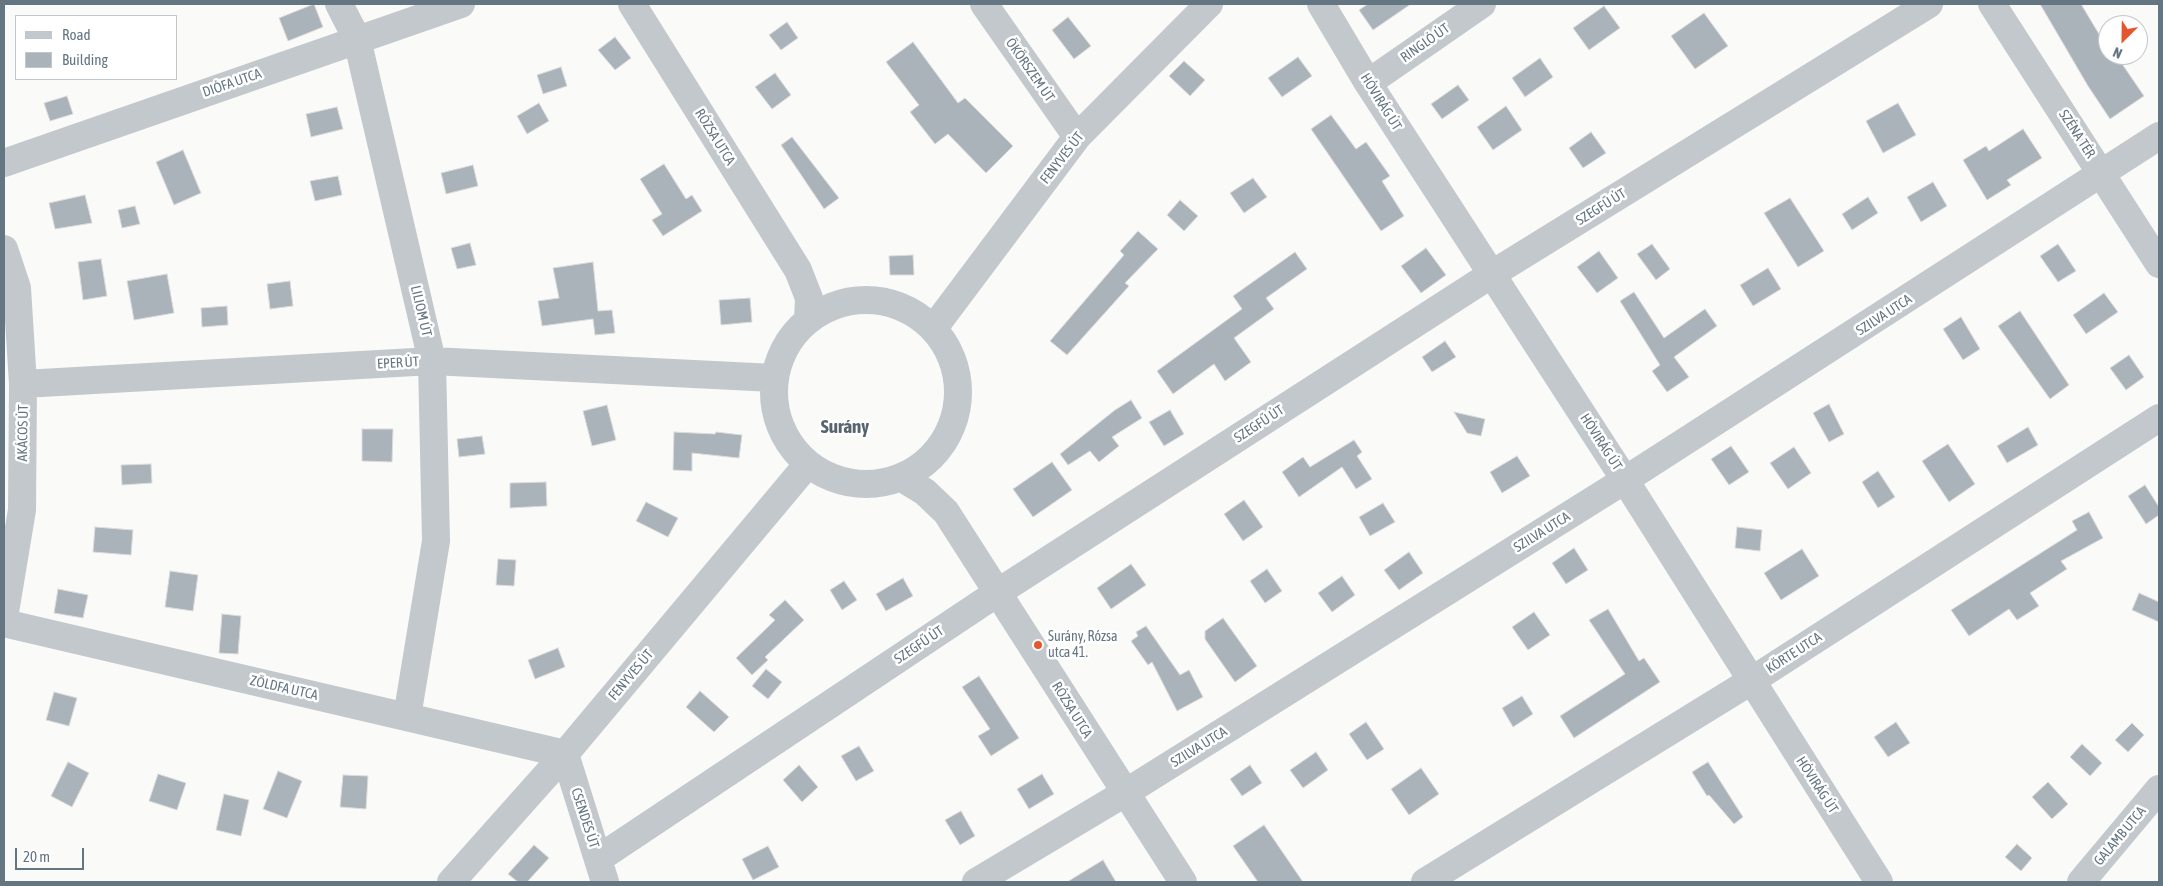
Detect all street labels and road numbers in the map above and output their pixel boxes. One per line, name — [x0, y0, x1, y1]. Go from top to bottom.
street label: RINGLÓ ÚT — [1397, 20, 1453, 66]
street label: ÖKÖRSZEM ÚT — [1002, 35, 1058, 105]
street label: DIÓFA UTCA — [200, 65, 264, 101]
street label: HÓVIRÁG ÚT — [1357, 70, 1405, 134]
street label: RÓZSA UTCA — [691, 106, 739, 168]
street label: SZÉNA TÉR — [2055, 107, 2099, 161]
street label: FENYVES ÚT — [1037, 129, 1087, 187]
street label: SZEGFŰ ÚT — [1573, 185, 1629, 229]
street label: LILIOM ÚT — [407, 284, 435, 338]
street label: SZILVA UTCA — [1853, 291, 1915, 339]
street label: EPER ÚT — [377, 354, 419, 372]
street label: SZEGFŰ ÚT — [1231, 402, 1287, 446]
street label: AKÁCOS ÚT — [14, 404, 32, 462]
street label: HÓVIRÁG ÚT — [1576, 411, 1626, 473]
street label: SZILVA UTCA — [1511, 508, 1573, 556]
street label: SZEGFŰ ÚT — [891, 622, 947, 668]
street label: KÖRTE UTCA — [1763, 629, 1825, 677]
street label: FENYVES ÚT — [605, 646, 657, 704]
street label: ZÖLDFA UTCA — [248, 672, 320, 704]
street label: RÓZSA UTCA — [1048, 679, 1096, 741]
street label: SZILVA UTCA — [1168, 723, 1230, 771]
street label: HÓVIRÁG ÚT — [1792, 754, 1842, 816]
street label: CSENDES ÚT — [567, 786, 603, 850]
street label: GALAMB UTCA — [2090, 803, 2150, 869]

